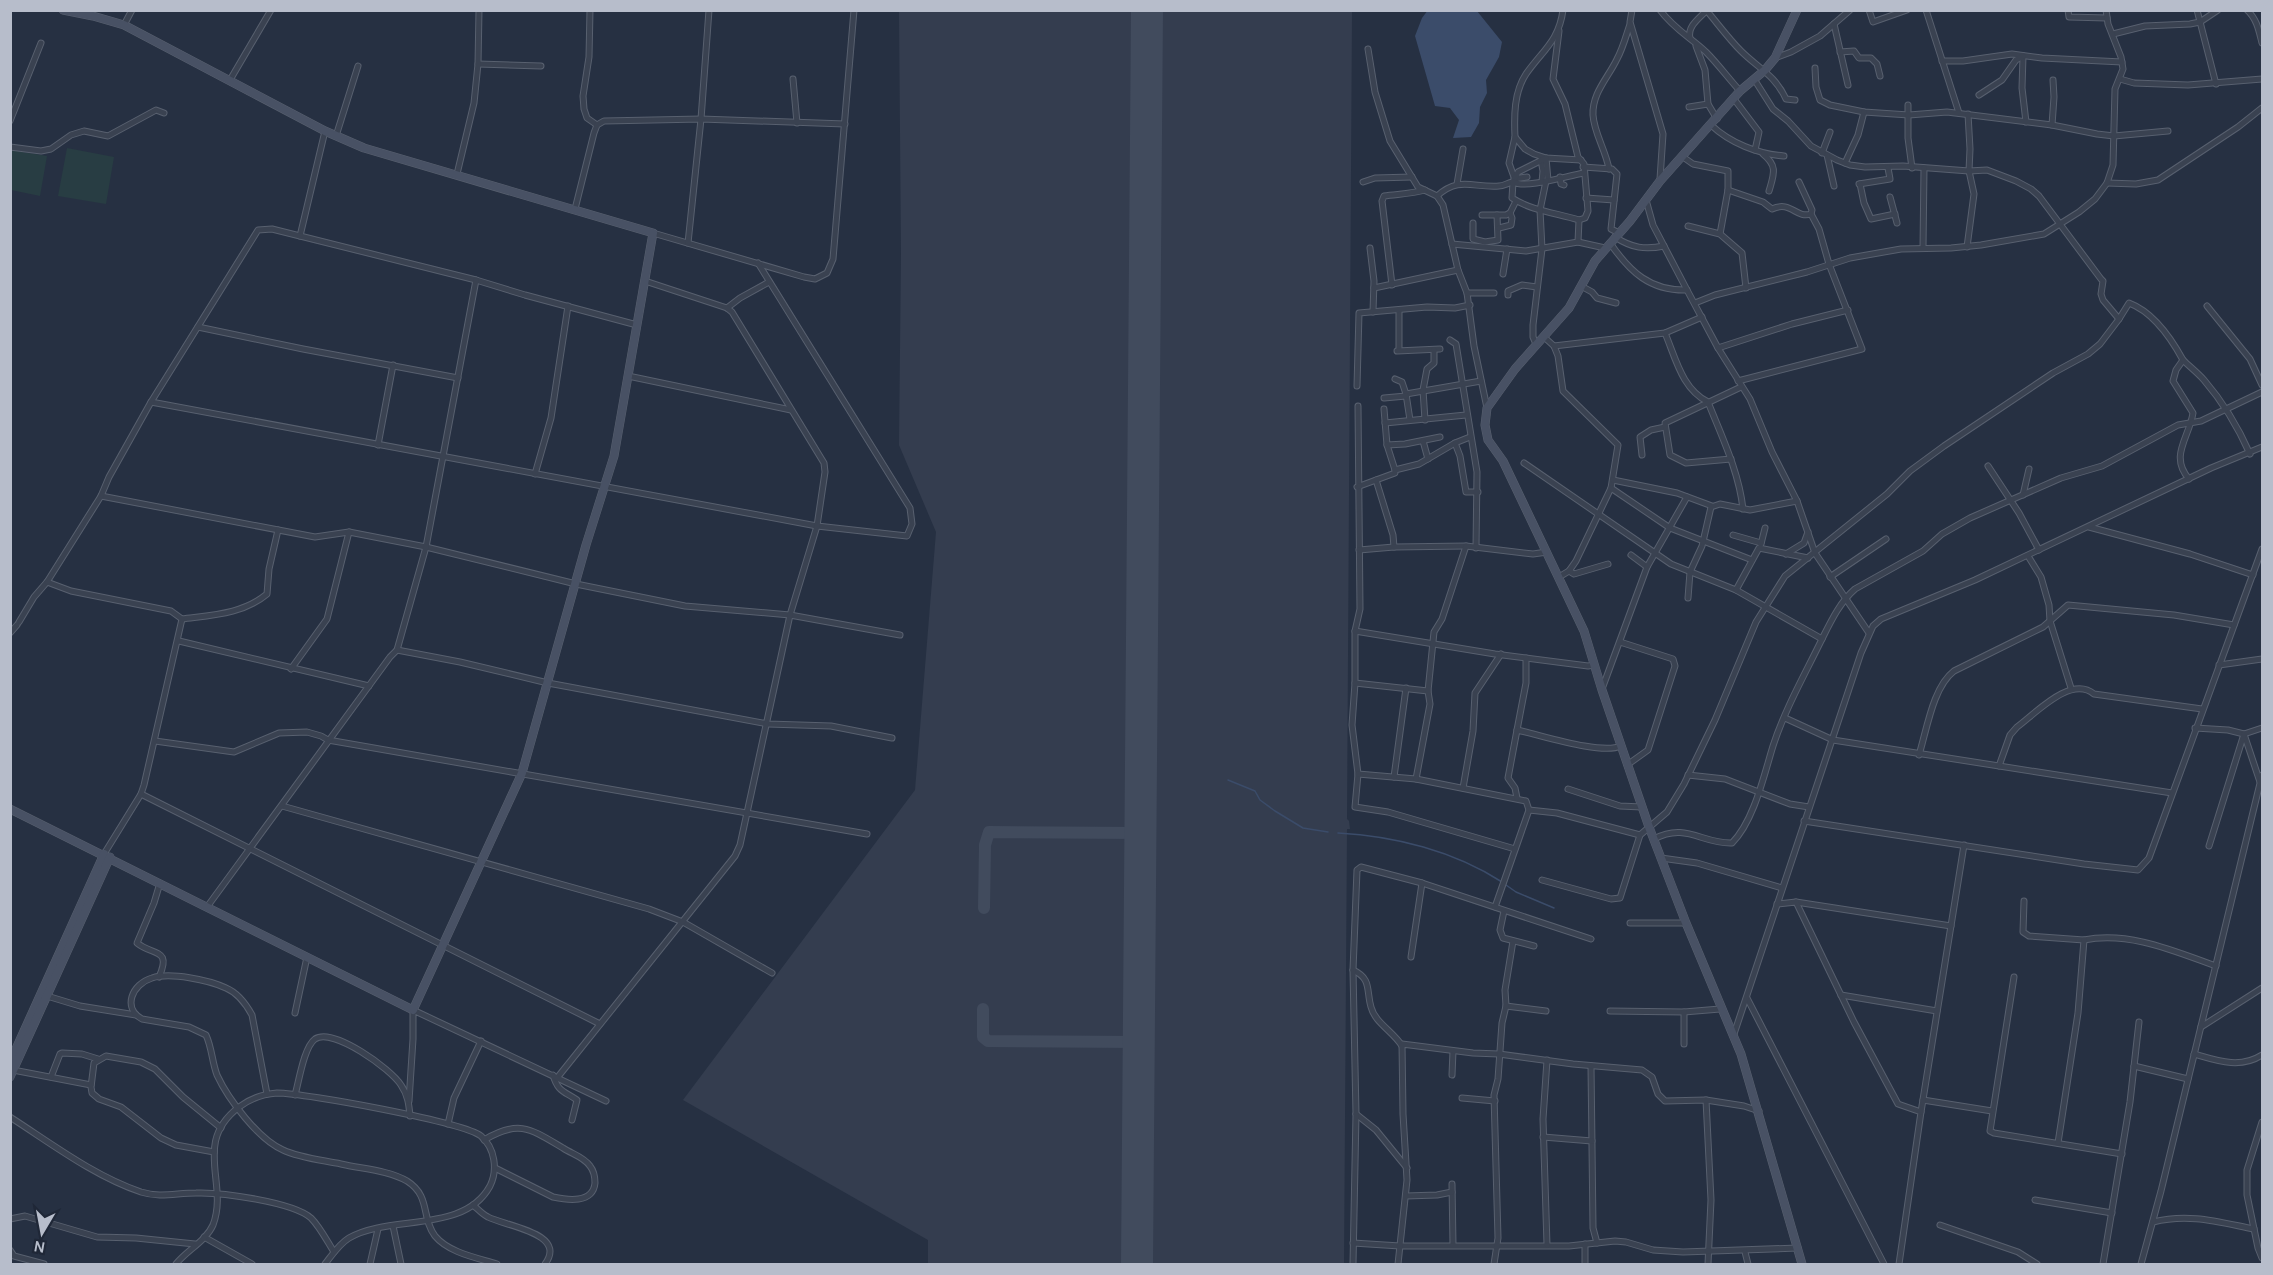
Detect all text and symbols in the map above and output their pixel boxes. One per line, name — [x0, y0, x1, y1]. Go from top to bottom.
north arrow — [12, 1203, 72, 1263]
text: N — [32, 1237, 47, 1258]

